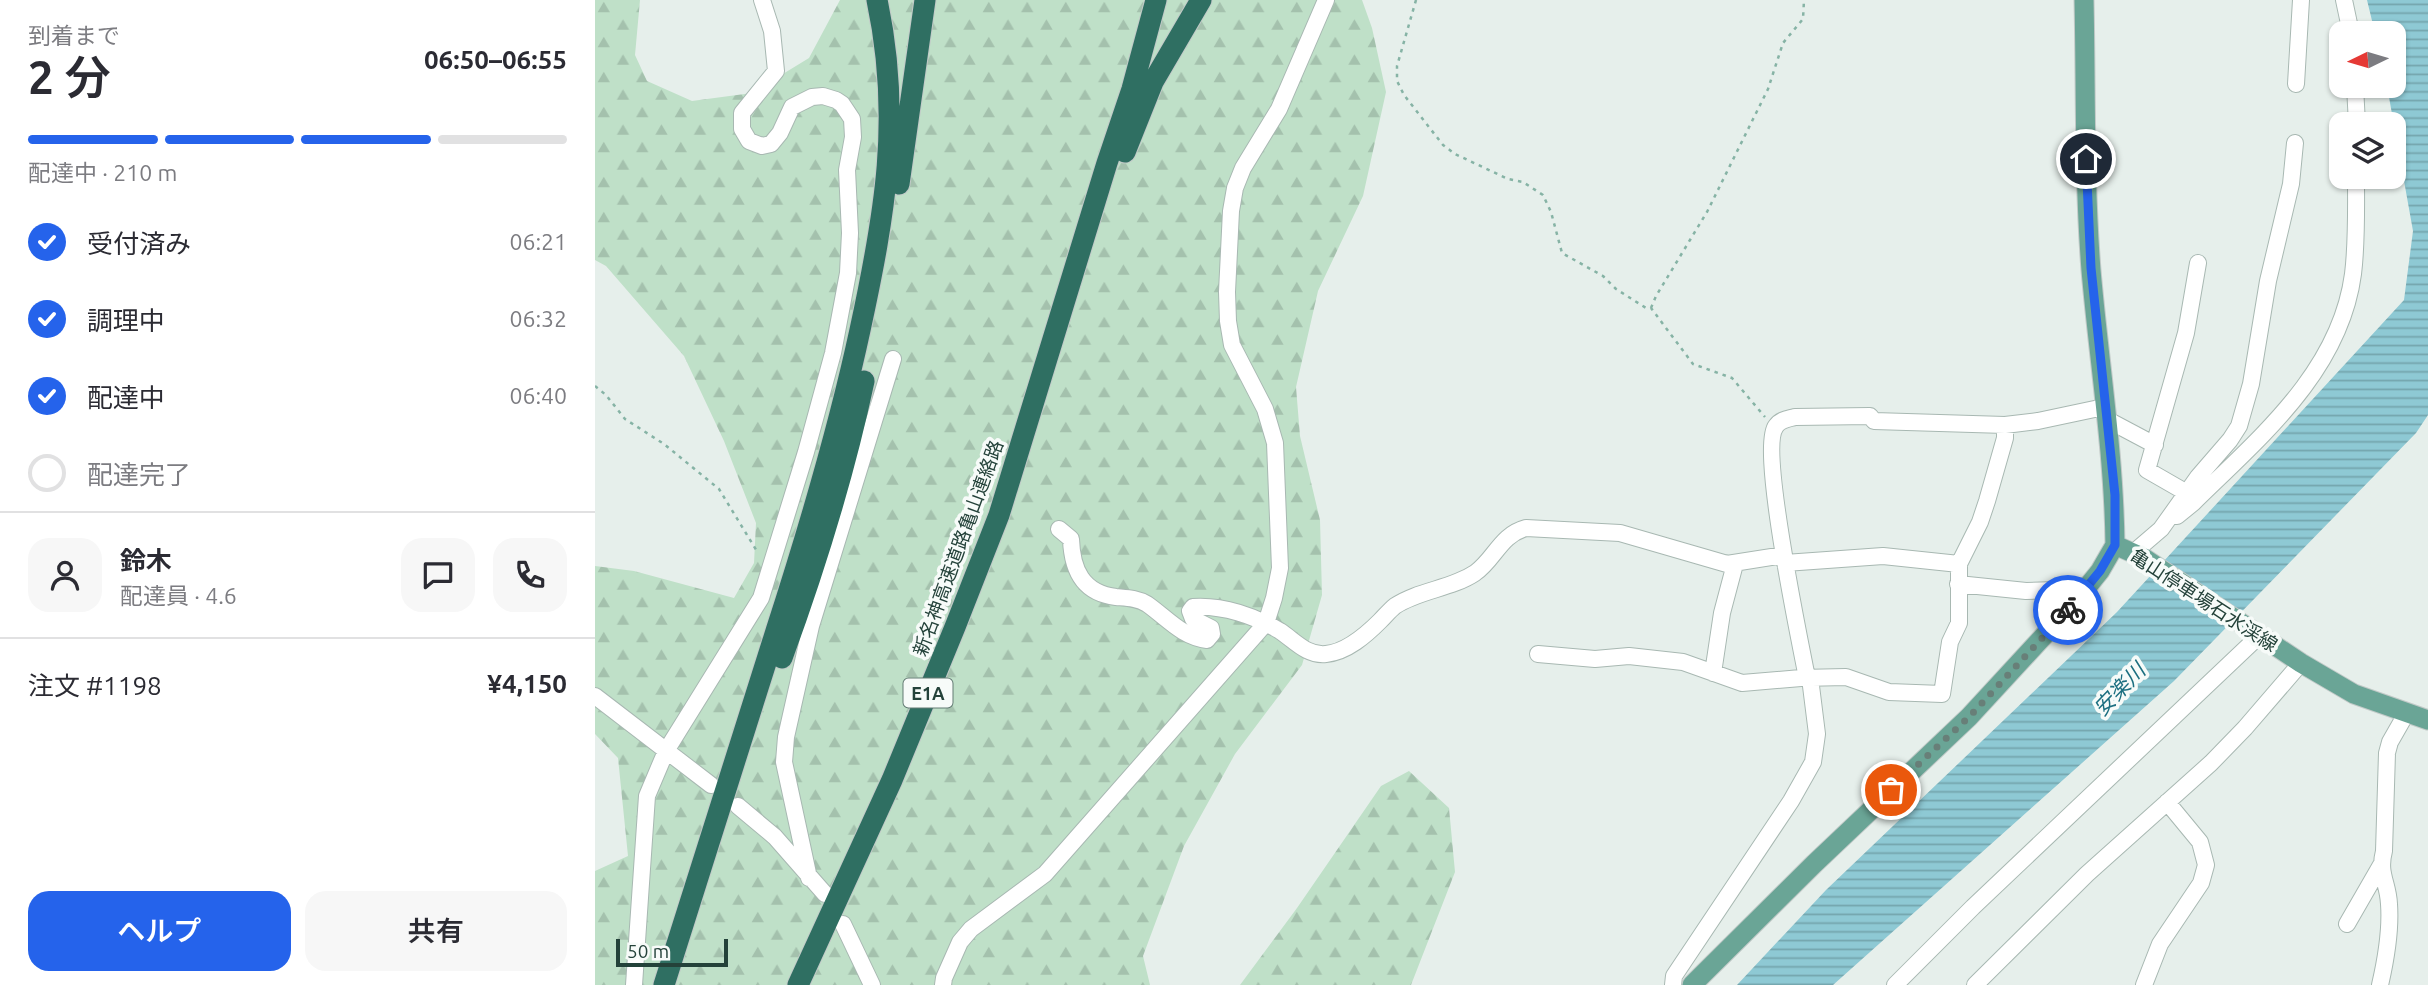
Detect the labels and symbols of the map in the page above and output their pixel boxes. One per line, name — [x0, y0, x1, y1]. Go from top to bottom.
north arrow — [2329, 21, 2406, 98]
pin — [2056, 129, 2116, 189]
street label: 新名神高速道路亀山連絡路 — [909, 437, 1007, 659]
street label: 亀山停車場石水渓線 — [2126, 544, 2282, 656]
courier — [2033, 575, 2103, 645]
water label: 安楽川 — [2088, 657, 2151, 720]
road number: E1A — [903, 678, 953, 708]
pin — [1861, 760, 1921, 820]
scale bar — [616, 936, 728, 968]

